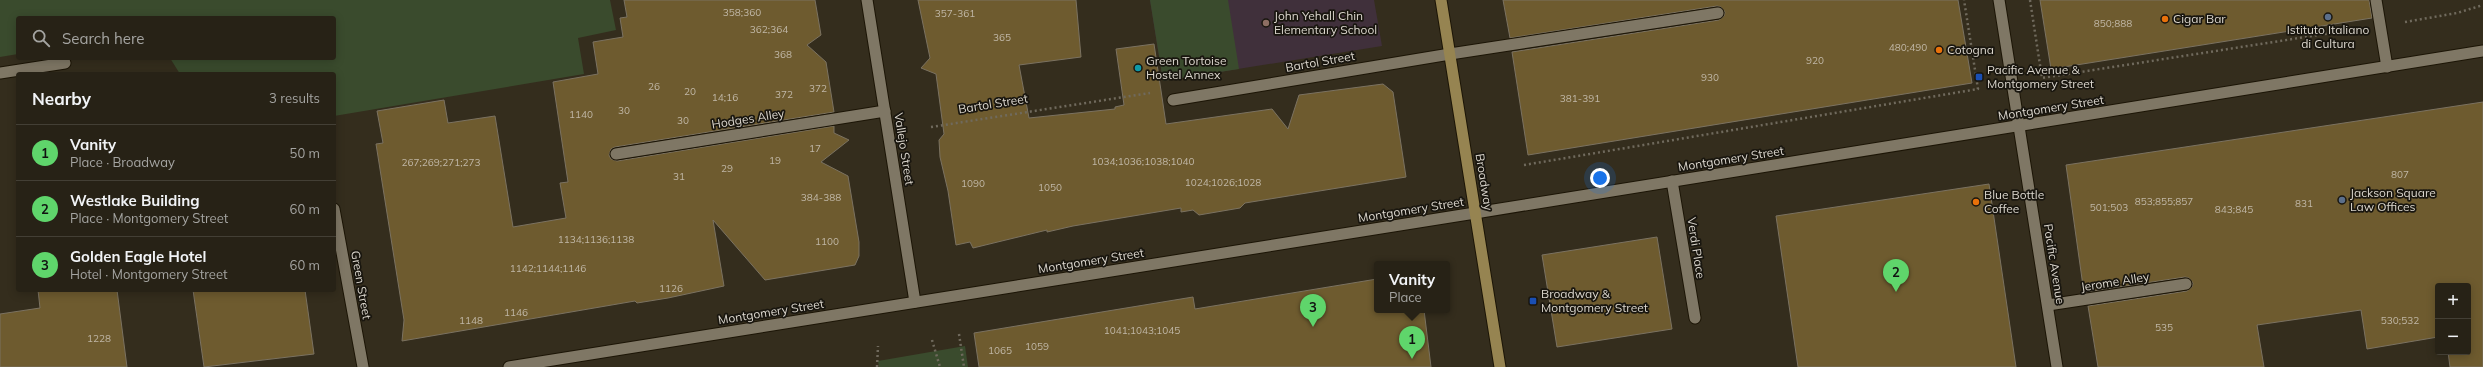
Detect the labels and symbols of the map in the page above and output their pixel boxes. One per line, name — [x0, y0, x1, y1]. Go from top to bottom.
house number: 358;360 — [723, 6, 761, 19]
house number: 357-361 — [935, 7, 975, 20]
place label: John Yehall Chin Elementary School — [1274, 8, 1377, 37]
place label: Cigar Bar — [2173, 11, 2226, 26]
marker: Istituto Italiano di Cultura — [2323, 12, 2333, 22]
marker: Cigar Bar — [2160, 14, 2170, 24]
house number: 850;888 — [2094, 17, 2132, 30]
marker: John Yehall Chin Elementary School — [1261, 18, 1271, 28]
place label: Istituto Italiano di Cultura — [2287, 22, 2369, 51]
house number: 362;364 — [750, 23, 788, 36]
house number: 365 — [993, 31, 1011, 44]
house number: 480;490 — [1889, 41, 1927, 54]
place label: Cotogna — [1947, 42, 1994, 57]
marker: Cotogna — [1934, 45, 1944, 55]
house number: 368 — [774, 48, 792, 61]
street label: Bartol Street — [1284, 48, 1356, 75]
place label: Green Tortoise Hostel Annex — [1146, 53, 1226, 82]
house number: 920 — [1806, 54, 1824, 67]
place label: Pacific Avenue & Montgomery Street — [1987, 62, 2094, 91]
marker: Green Tortoise Hostel Annex — [1133, 63, 1143, 73]
house number: 930 — [1701, 71, 1719, 84]
marker: Pacific Avenue & Montgomery Street — [1974, 72, 1984, 82]
house number: 26 — [648, 80, 660, 93]
house number: 372 — [809, 82, 827, 95]
house number: 20 — [684, 85, 696, 98]
house number: 372 — [775, 88, 793, 101]
house number: 14;16 — [712, 91, 738, 104]
street label: Bartol Street — [957, 91, 1029, 116]
house number: 381-391 — [1560, 92, 1600, 105]
street label: Montgomery Street — [1997, 92, 2105, 123]
house number: 30 — [618, 104, 630, 117]
street label: Hodges Alley — [710, 105, 786, 132]
house number: 1140 — [569, 108, 593, 121]
street label: Vallejo Street — [891, 112, 918, 186]
house number: 30 — [677, 114, 689, 127]
house number: 17 — [809, 142, 821, 155]
street label: Montgomery Street — [1677, 143, 1785, 174]
street label: Broadway — [1473, 152, 1496, 212]
house number: 19 — [769, 154, 781, 167]
house number: 1034;1036;1038;1040 — [1092, 155, 1194, 168]
house number: 267;269;271;273 — [402, 156, 480, 169]
house number: 29 — [721, 162, 733, 175]
your location — [1590, 168, 1610, 188]
house number: 807 — [2391, 168, 2409, 181]
house number: 31 — [673, 170, 685, 183]
house number: 1024;1026;1028 — [1185, 176, 1261, 189]
house number: 1090 — [961, 177, 985, 190]
house number: 1050 — [1038, 181, 1062, 194]
place label: Jackson Square Law Offices — [2350, 185, 2436, 214]
place label: Blue Bottle Coffee — [1984, 187, 2044, 216]
house number: 384-388 — [801, 191, 841, 204]
street label: Montgomery Street — [1357, 194, 1465, 225]
house number: 853;855;857 — [2135, 195, 2193, 208]
marker: Jackson Square Law Offices — [2337, 195, 2347, 205]
marker: Blue Bottle Coffee — [1971, 197, 1981, 207]
house number: 831 — [2295, 197, 2313, 210]
house number: 501;503 — [2090, 201, 2128, 214]
house number: 843;845 — [2215, 203, 2253, 216]
street label: Verdi Place — [1684, 216, 1709, 280]
street label: Pacific Avenue — [2041, 223, 2068, 305]
house number: 1134;1136;1138 — [558, 233, 634, 246]
house number: 1100 — [815, 235, 839, 248]
street label: Montgomery Street — [1037, 245, 1145, 276]
street label: Green Street — [348, 249, 375, 320]
pin: 2 — [1883, 259, 1909, 292]
house number: 1142;1144;1146 — [510, 262, 586, 275]
street label: Jerome Alley — [2080, 269, 2151, 294]
house number: 1126 — [659, 282, 683, 295]
place label: Broadway & Montgomery Street — [1541, 286, 1648, 315]
pin: 3 — [1300, 294, 1326, 327]
street label: Montgomery Street — [717, 296, 825, 327]
marker: Broadway & Montgomery Street — [1528, 296, 1538, 306]
house number: 1146 — [504, 306, 528, 319]
house number: 1148 — [459, 314, 483, 327]
house number: 530;532 — [2381, 314, 2419, 327]
house number: 535 — [2155, 321, 2173, 334]
house number: 1041;1043;1045 — [1104, 324, 1180, 337]
pin: 1 — [1399, 326, 1425, 359]
house number: 1228 — [87, 332, 111, 345]
house number: 1059 — [1025, 340, 1049, 353]
house number: 1065 — [988, 344, 1012, 357]

